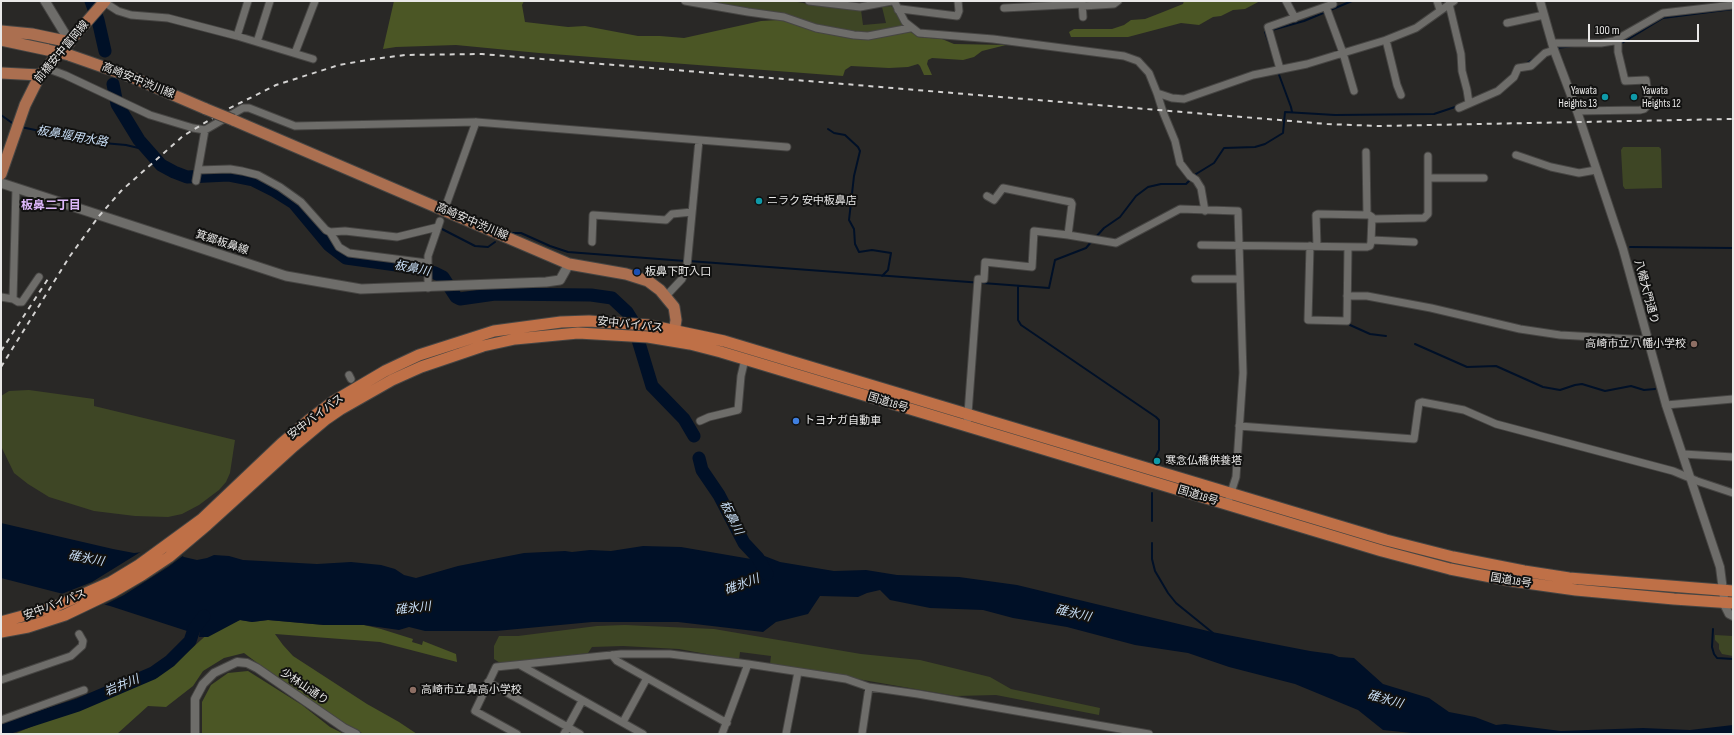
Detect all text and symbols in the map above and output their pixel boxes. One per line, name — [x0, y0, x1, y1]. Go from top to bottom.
scale bar — [1590, 16, 1701, 42]
street label: 前橋安中富岡線 — [32, 18, 92, 86]
text: 100 m — [1595, 23, 1620, 38]
street label: 高崎安中渋川線 — [100, 60, 176, 102]
place label: Yawata Heights 13 — [1558, 84, 1597, 110]
place label: Yawata Heights 12 — [1642, 84, 1681, 110]
marker: Yawata Heights 13 — [1600, 92, 1610, 102]
marker: Yawata Heights 12 — [1629, 92, 1639, 102]
water label: 板鼻堰用水路 — [35, 124, 109, 150]
place label: ニラク 安中板鼻店 — [767, 194, 857, 208]
marker: ニラク 安中板鼻店 — [754, 196, 764, 206]
district label: 板鼻二丁目 — [21, 199, 81, 213]
street label: 高崎安中渋川線 — [434, 201, 510, 243]
street label: 箕郷板鼻線 — [194, 228, 250, 258]
water label: 板鼻川 — [393, 258, 431, 280]
street label: 八幡大門通り — [1631, 258, 1661, 326]
place label: 板鼻下町入口 — [645, 265, 711, 279]
marker: 板鼻下町入口 — [632, 267, 642, 277]
street label: 安中バイパス — [596, 315, 664, 335]
place label: 高崎市立 八幡小学校 — [1585, 337, 1686, 351]
marker: 高崎市立 八幡小学校 — [1689, 339, 1699, 349]
street label: 国道18号 — [866, 391, 910, 415]
street label: 安中バイパス — [286, 392, 346, 442]
place label: トヨナガ自動車 — [804, 414, 881, 428]
marker: トヨナガ自動車 — [791, 416, 801, 426]
place label: 寒念仏橋供養塔 — [1165, 454, 1242, 468]
marker: 寒念仏橋供養塔 — [1152, 456, 1162, 466]
street label: 国道18号 — [1176, 484, 1220, 508]
water label: 板鼻川 — [716, 499, 746, 537]
water label: 碓氷川 — [67, 548, 105, 570]
street label: 国道18号 — [1489, 571, 1533, 591]
water label: 碓氷川 — [723, 572, 761, 598]
street label: 安中バイパス — [22, 587, 88, 623]
water label: 碓氷川 — [394, 600, 432, 618]
water label: 碓氷川 — [1054, 603, 1092, 625]
street label: 少林山通り — [278, 666, 330, 708]
water label: 岩井川 — [103, 672, 141, 700]
place label: 高崎市立 鼻高小学校 — [421, 683, 522, 697]
marker: 高崎市立 鼻高小学校 — [408, 685, 418, 695]
water label: 碓氷川 — [1366, 688, 1404, 712]

